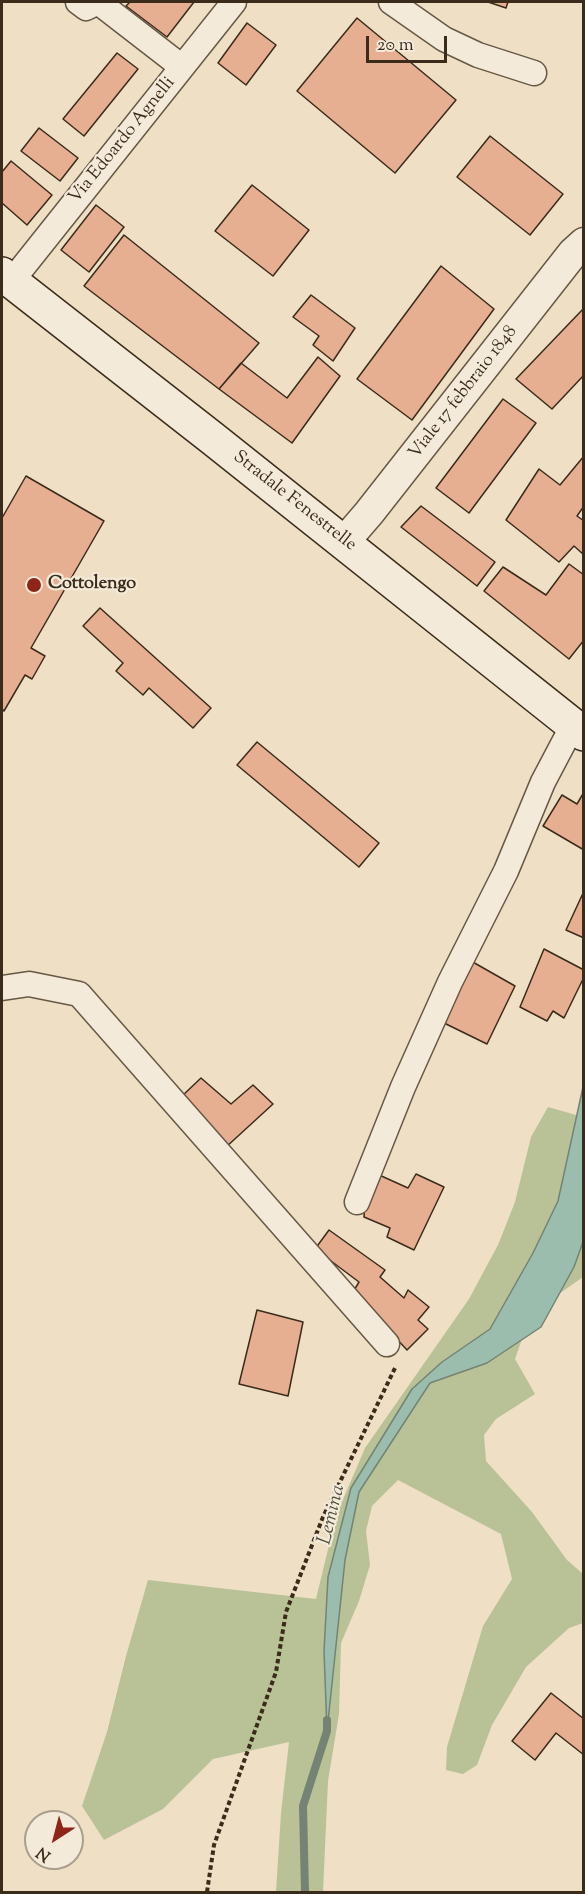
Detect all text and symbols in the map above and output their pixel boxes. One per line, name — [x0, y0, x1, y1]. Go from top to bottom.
scale bar — [369, 24, 450, 62]
text: 20 m — [377, 33, 414, 59]
street label: Via Edoardo Agnelli — [65, 73, 181, 209]
street label: Viale 17 febbraio 1848 — [405, 322, 523, 464]
street label: Stradale Fenestrelle — [228, 447, 360, 557]
place label: Cottolengo — [48, 574, 136, 596]
marker: Cottolengo — [25, 576, 43, 594]
water label: Lemina — [314, 1483, 352, 1547]
north arrow — [24, 1810, 84, 1870]
text: N — [32, 1840, 56, 1866]

